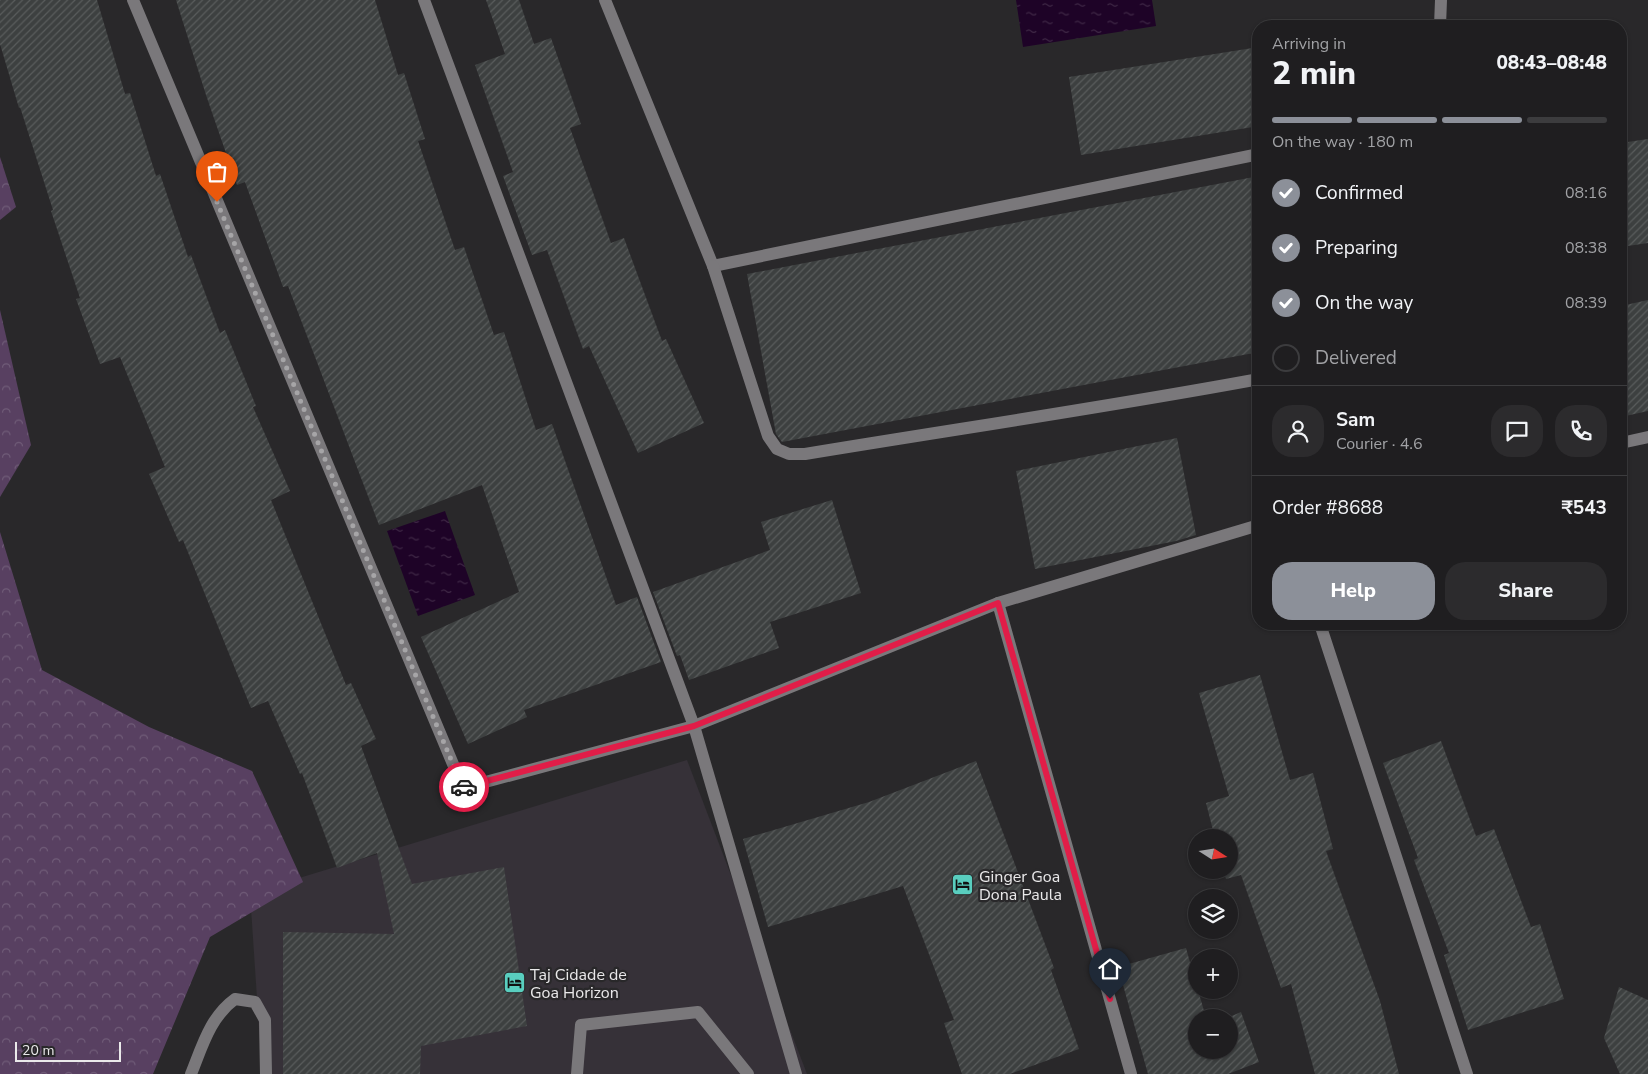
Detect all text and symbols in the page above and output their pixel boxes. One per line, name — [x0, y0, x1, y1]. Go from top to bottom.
text: Arriving in — [1272, 33, 1346, 55]
text: 08:43–08:48 — [1496, 50, 1607, 76]
text: 2 min — [1272, 52, 1356, 95]
text: On the way · 180 m — [1272, 131, 1413, 153]
pin — [196, 151, 238, 202]
icon: bag — [203, 158, 231, 186]
icon: check — [1272, 179, 1300, 207]
text: Confirmed — [1315, 180, 1403, 206]
text: 08:16 — [1565, 182, 1607, 204]
icon: check — [1272, 234, 1300, 262]
text: Preparing — [1315, 235, 1398, 261]
text: 08:38 — [1565, 237, 1607, 259]
icon: check — [1272, 289, 1300, 317]
text: On the way — [1315, 290, 1413, 316]
text: 08:39 — [1565, 292, 1607, 314]
text: Delivered — [1315, 345, 1397, 371]
button: person — [1272, 405, 1324, 457]
button: chat — [1491, 405, 1543, 457]
button: phone — [1555, 405, 1607, 457]
text: Sam — [1336, 407, 1375, 433]
text: Courier · 4.6 — [1336, 433, 1422, 455]
text: Order #8688 — [1272, 495, 1383, 521]
text: ₹543 — [1561, 495, 1607, 521]
button: Help — [1272, 562, 1435, 620]
button: Share — [1445, 562, 1607, 620]
courier — [439, 762, 489, 812]
icon: car — [450, 773, 478, 801]
north arrow — [1188, 829, 1238, 879]
map controls — [1188, 829, 1238, 1059]
place label: Ginger Goa Dona Paula — [979, 866, 1062, 906]
hotel icon: Ginger Goa Dona Paula — [951, 873, 975, 897]
button: layers — [1188, 889, 1238, 939]
pin — [1089, 948, 1131, 999]
button: + — [1188, 949, 1238, 999]
icon: home — [1096, 955, 1124, 983]
place label: Taj Cidade de Goa Horizon — [530, 964, 627, 1004]
hotel icon: Taj Cidade de Goa Horizon — [502, 971, 526, 995]
button: − — [1188, 1009, 1238, 1059]
scale bar — [15, 1039, 121, 1062]
text: 20 m — [22, 1041, 54, 1060]

